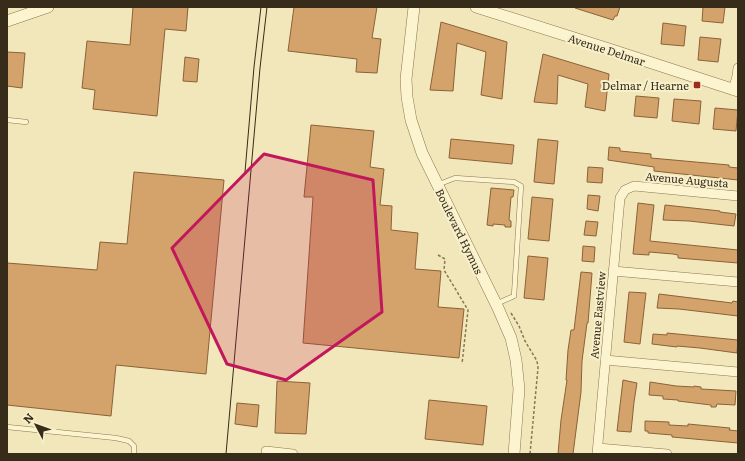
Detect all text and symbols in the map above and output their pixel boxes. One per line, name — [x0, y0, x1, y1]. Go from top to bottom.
street label: Avenue Delmar — [566, 29, 648, 69]
place label: Delmar / Hearne — [602, 77, 689, 93]
marker: Delmar / Hearne — [692, 80, 702, 90]
street label: Avenue Augusta — [645, 167, 729, 191]
street label: Boulevard Hymus — [432, 186, 488, 277]
street label: Avenue Eastview — [585, 270, 609, 360]
north arrow — [16, 405, 56, 445]
text: N — [19, 409, 37, 427]

